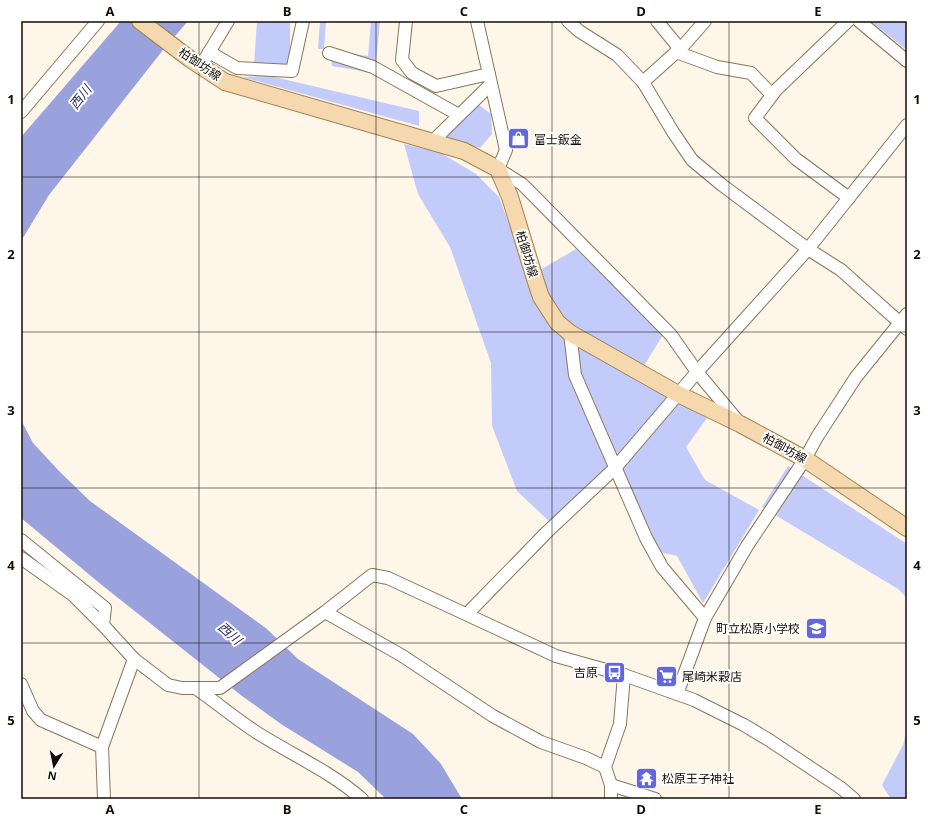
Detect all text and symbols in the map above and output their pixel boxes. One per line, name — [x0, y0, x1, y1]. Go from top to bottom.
text: A — [106, 2, 115, 20]
text: B — [283, 2, 292, 20]
text: C — [460, 2, 468, 20]
text: D — [636, 2, 646, 20]
text: E — [814, 2, 822, 20]
street label: 柏御坊線 — [175, 44, 225, 84]
water label: 西川 — [65, 80, 96, 113]
text: 1 — [7, 90, 15, 108]
text: 1 — [913, 90, 921, 108]
shop icon: 富士鈑金 — [505, 126, 531, 152]
place label: 富士鈑金 — [534, 131, 582, 148]
street label: 柏御坊線 — [512, 229, 542, 279]
text: 2 — [7, 245, 15, 263]
text: 2 — [913, 245, 921, 263]
text: 3 — [7, 401, 15, 419]
text: 3 — [913, 401, 921, 419]
street label: 柏御坊線 — [760, 429, 810, 467]
text: 4 — [7, 556, 15, 574]
text: 4 — [913, 556, 921, 574]
school or university icon: 町立松原小学校 — [803, 615, 829, 641]
water label: 西川 — [214, 618, 247, 650]
place label: 町立松原小学校 — [716, 620, 800, 637]
bus stop icon: 吉原 — [601, 659, 627, 685]
supermarket icon: 尾崎米穀店 — [653, 663, 679, 689]
place label: 吉原 — [574, 664, 598, 681]
place label: 尾崎米穀店 — [682, 668, 742, 685]
text: 5 — [7, 711, 15, 729]
text: 5 — [913, 711, 921, 729]
north arrow — [34, 746, 74, 786]
temple icon: 松原王子神社 — [634, 765, 660, 791]
text: N — [46, 768, 58, 785]
place label: 松原王子神社 — [662, 770, 734, 787]
text: A — [106, 800, 115, 818]
text: B — [283, 800, 292, 818]
text: C — [460, 800, 468, 818]
text: D — [636, 800, 646, 818]
text: E — [814, 800, 822, 818]

